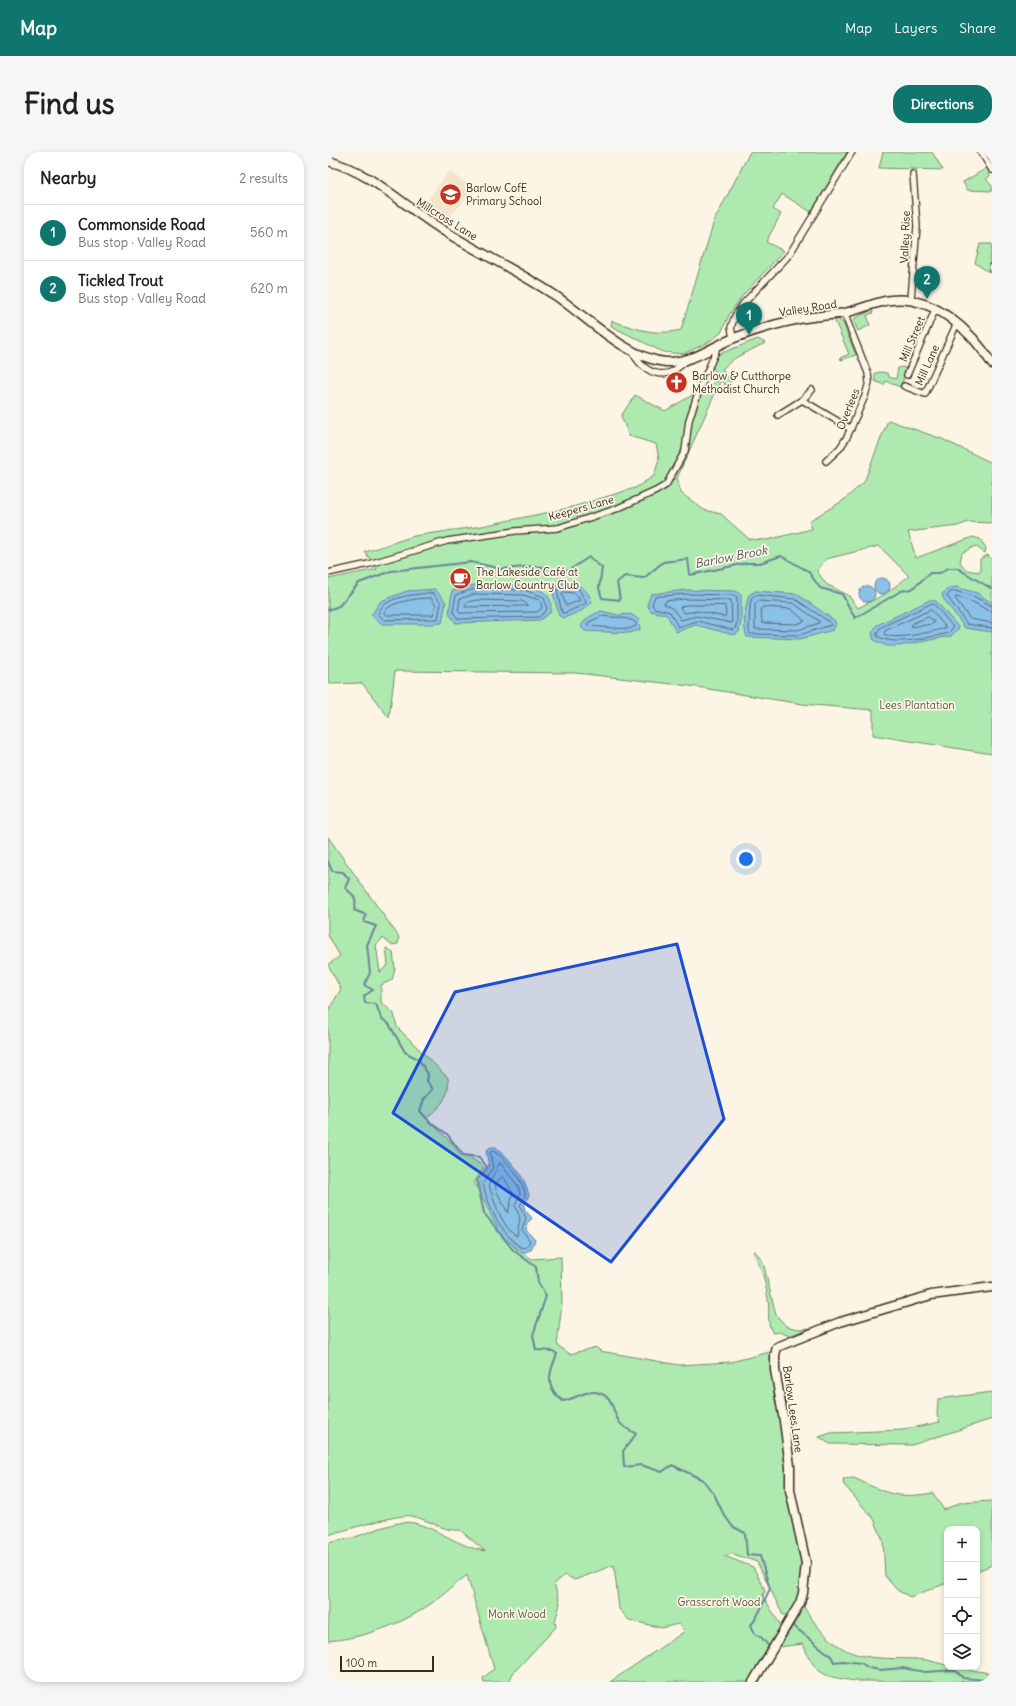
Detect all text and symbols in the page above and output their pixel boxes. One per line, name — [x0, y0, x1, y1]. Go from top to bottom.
text: Map — [20, 16, 57, 40]
text: Map — [845, 19, 872, 37]
text: Layers — [894, 19, 937, 37]
text: Share — [959, 19, 996, 37]
button: Directions — [893, 85, 992, 123]
text: Find us — [24, 86, 115, 122]
text: Nearby — [40, 167, 96, 189]
text: 2 results — [239, 170, 288, 187]
school or university icon: Barlow CofE Primary School — [438, 181, 464, 207]
place label: Barlow CofE Primary School — [466, 181, 542, 208]
street label: Millcross Lane — [414, 195, 480, 243]
street label: Valley Rise — [897, 210, 913, 264]
text: Commonside Road — [78, 215, 205, 234]
text: 1 — [50, 224, 56, 241]
text: 560 m — [250, 224, 288, 241]
text: Bus stop · Valley Road — [78, 234, 206, 251]
pin: 2 — [914, 266, 940, 299]
text: Tickled Trout — [78, 271, 163, 290]
text: 2 — [49, 280, 57, 297]
text: 620 m — [250, 280, 288, 297]
text: Bus stop · Valley Road — [78, 290, 206, 307]
street label: Valley Road — [778, 296, 838, 319]
pin: 1 — [736, 302, 762, 335]
street label: Mill Street — [896, 314, 928, 364]
street label: Mill Lane — [912, 342, 942, 388]
church icon: Barlow & Cutthorpe Methodist Church — [664, 369, 690, 395]
place label: Barlow & Cutthorpe Methodist Church — [692, 369, 791, 396]
street label: Overlees — [833, 386, 863, 432]
street label: Keepers Lane — [547, 492, 615, 524]
water label: Barlow Brook — [693, 542, 769, 571]
cafe icon: The Lakeside Café at Barlow Country Club — [448, 565, 474, 591]
place label: The Lakeside Café at Barlow Country Club — [476, 565, 579, 592]
park label: Lees Plantation — [879, 698, 955, 712]
your location — [736, 849, 756, 869]
street label: Barlow Lees Lane — [780, 1365, 806, 1453]
map controls — [944, 1526, 980, 1670]
button: + — [944, 1526, 980, 1562]
button: − — [944, 1562, 980, 1598]
park label: Grasscroft Wood — [677, 1595, 761, 1609]
button: locate — [944, 1598, 980, 1634]
park label: Monk Wood — [488, 1607, 547, 1621]
button: layers — [944, 1634, 980, 1670]
scale bar — [340, 1654, 434, 1673]
text: 100 m — [346, 1656, 377, 1670]

